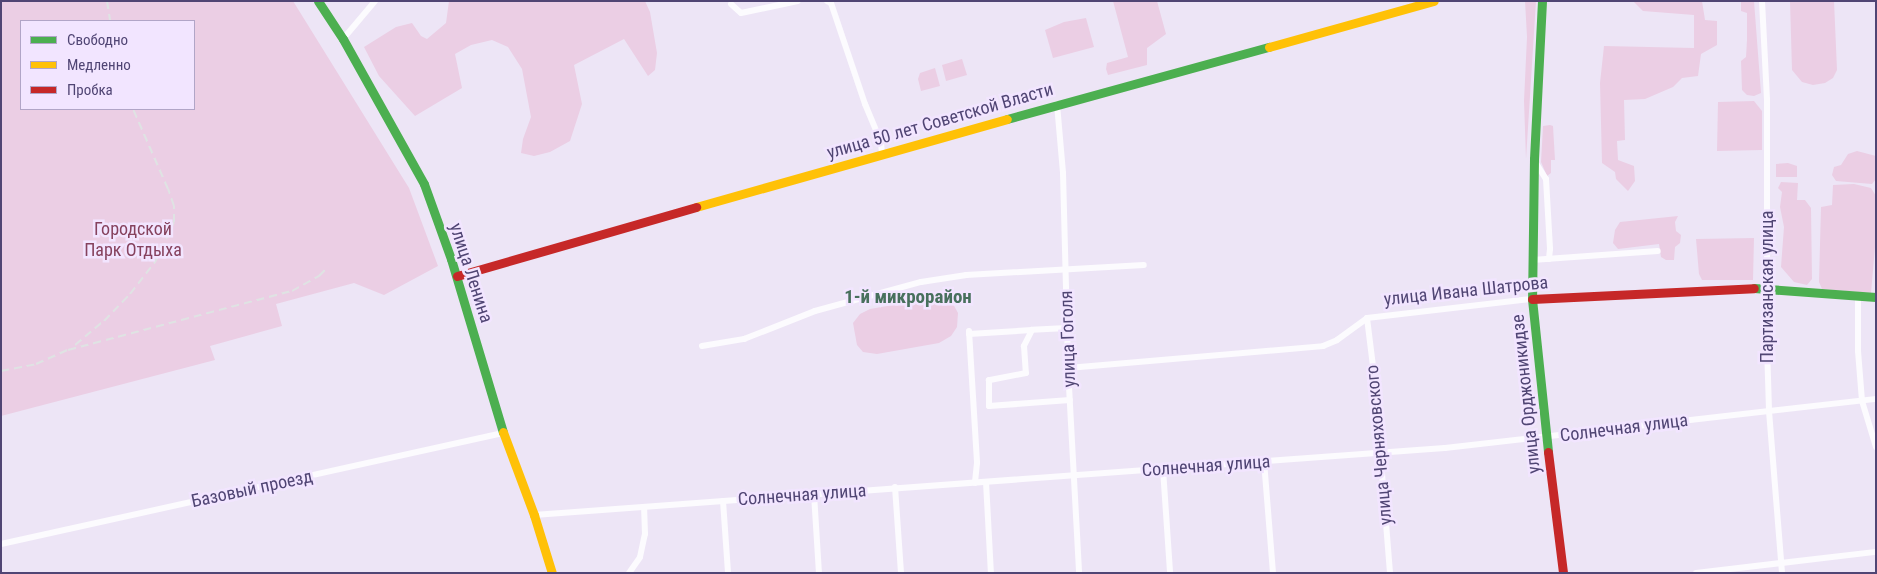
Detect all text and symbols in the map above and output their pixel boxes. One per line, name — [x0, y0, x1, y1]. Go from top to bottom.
legend — [20, 20, 195, 110]
text: Свободно — [67, 31, 128, 49]
text: Медленно — [67, 56, 131, 74]
street label: улица 50 лет Советской Власти — [824, 78, 1056, 164]
text: Пробка — [67, 81, 113, 99]
street label: Партизанская улица — [1756, 211, 1778, 363]
park label: Городской Парк Отдыха — [84, 219, 182, 262]
street label: улица Ленина — [445, 221, 497, 325]
street label: улица Ивана Шатрова — [1383, 272, 1549, 310]
district label: 1-й микрорайон — [844, 286, 972, 308]
street label: улица Гоголя — [1056, 290, 1080, 388]
street label: улица Орджоникидзе — [1507, 313, 1545, 475]
street label: улица Черняховского — [1361, 364, 1397, 526]
street label: Солнечная улица — [1559, 409, 1689, 447]
street label: Солнечная улица — [1141, 451, 1271, 481]
street label: Базовый проезд — [189, 466, 315, 512]
street label: Солнечная улица — [737, 480, 867, 510]

